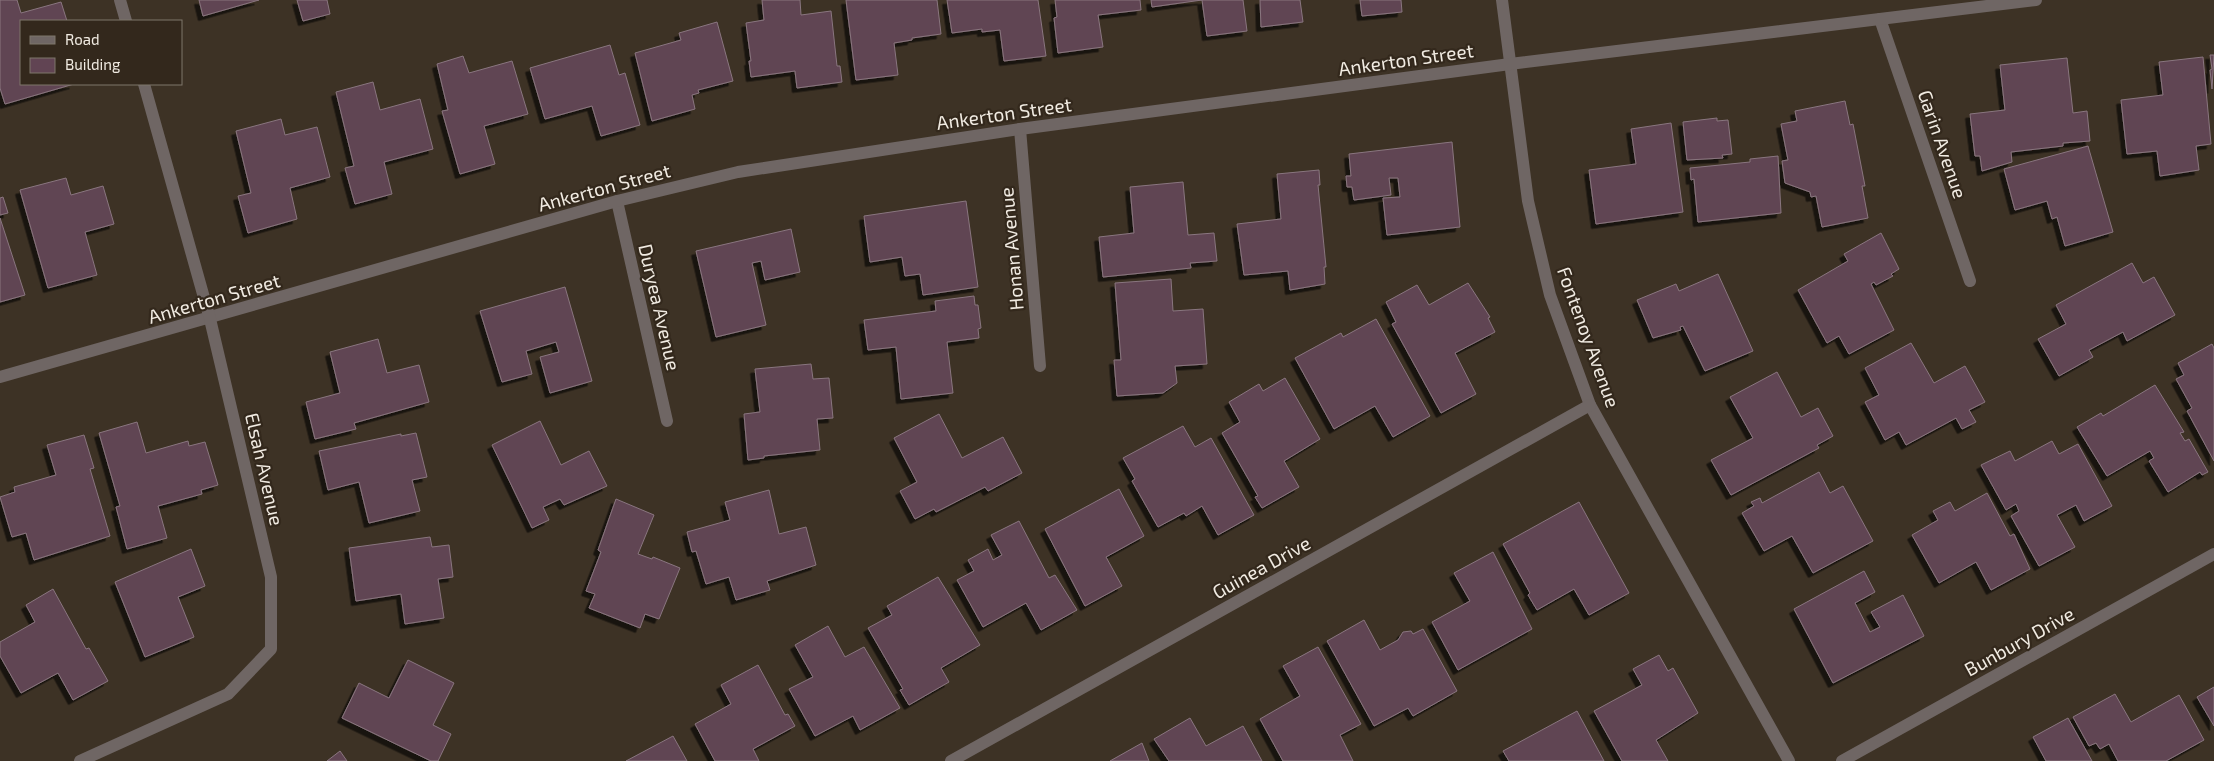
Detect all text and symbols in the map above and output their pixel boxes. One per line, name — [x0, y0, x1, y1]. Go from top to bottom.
legend — [20, 20, 182, 85]
text: Road — [65, 30, 100, 48]
street label: Ankerton Street — [1337, 38, 1475, 80]
text: Building — [65, 55, 121, 73]
street label: Garin Avenue — [1914, 87, 1972, 201]
street label: Ankerton Street — [935, 92, 1073, 134]
street label: Ankerton Street — [535, 158, 673, 216]
street label: Honan Avenue — [994, 187, 1028, 311]
street label: Duryea Avenue — [634, 242, 686, 372]
street label: Fontenoy Avenue — [1553, 264, 1625, 410]
street label: Ankerton Street — [145, 268, 283, 328]
street label: Elsah Avenue — [241, 410, 289, 528]
street label: Guinea Drive — [1208, 531, 1314, 603]
street label: Bunbury Drive — [1960, 601, 2078, 681]

